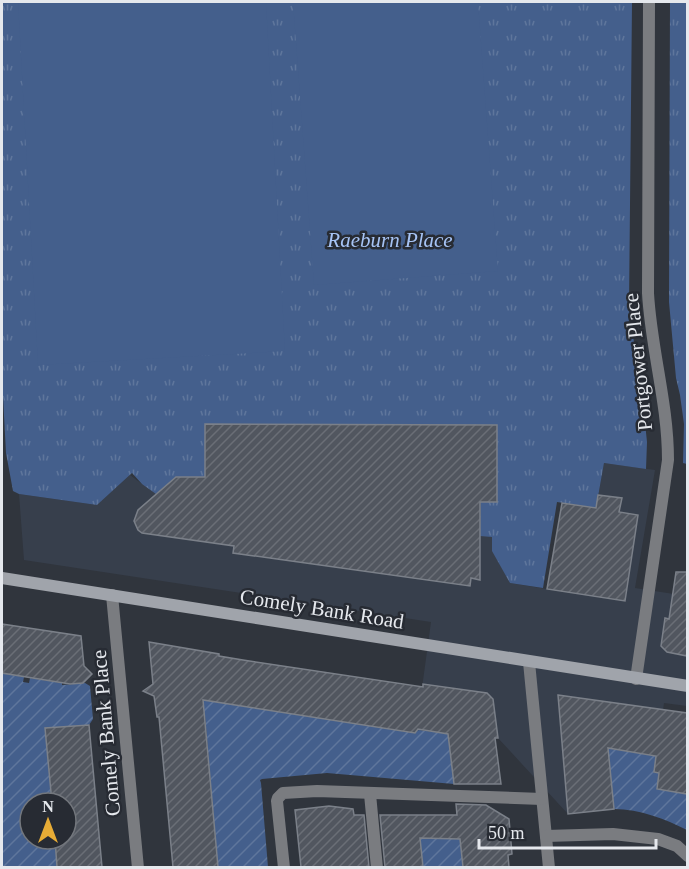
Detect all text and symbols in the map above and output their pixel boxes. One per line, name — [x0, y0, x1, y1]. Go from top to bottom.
park label: Raeburn Place — [326, 228, 453, 252]
street label: Portgower Place — [619, 292, 657, 432]
street label: Comely Bank Road — [238, 584, 406, 634]
street label: Comely Bank Place — [87, 649, 125, 817]
north arrow — [18, 791, 78, 851]
text: N — [42, 798, 54, 815]
scale bar — [479, 812, 656, 850]
text: 50 m — [488, 823, 525, 843]

